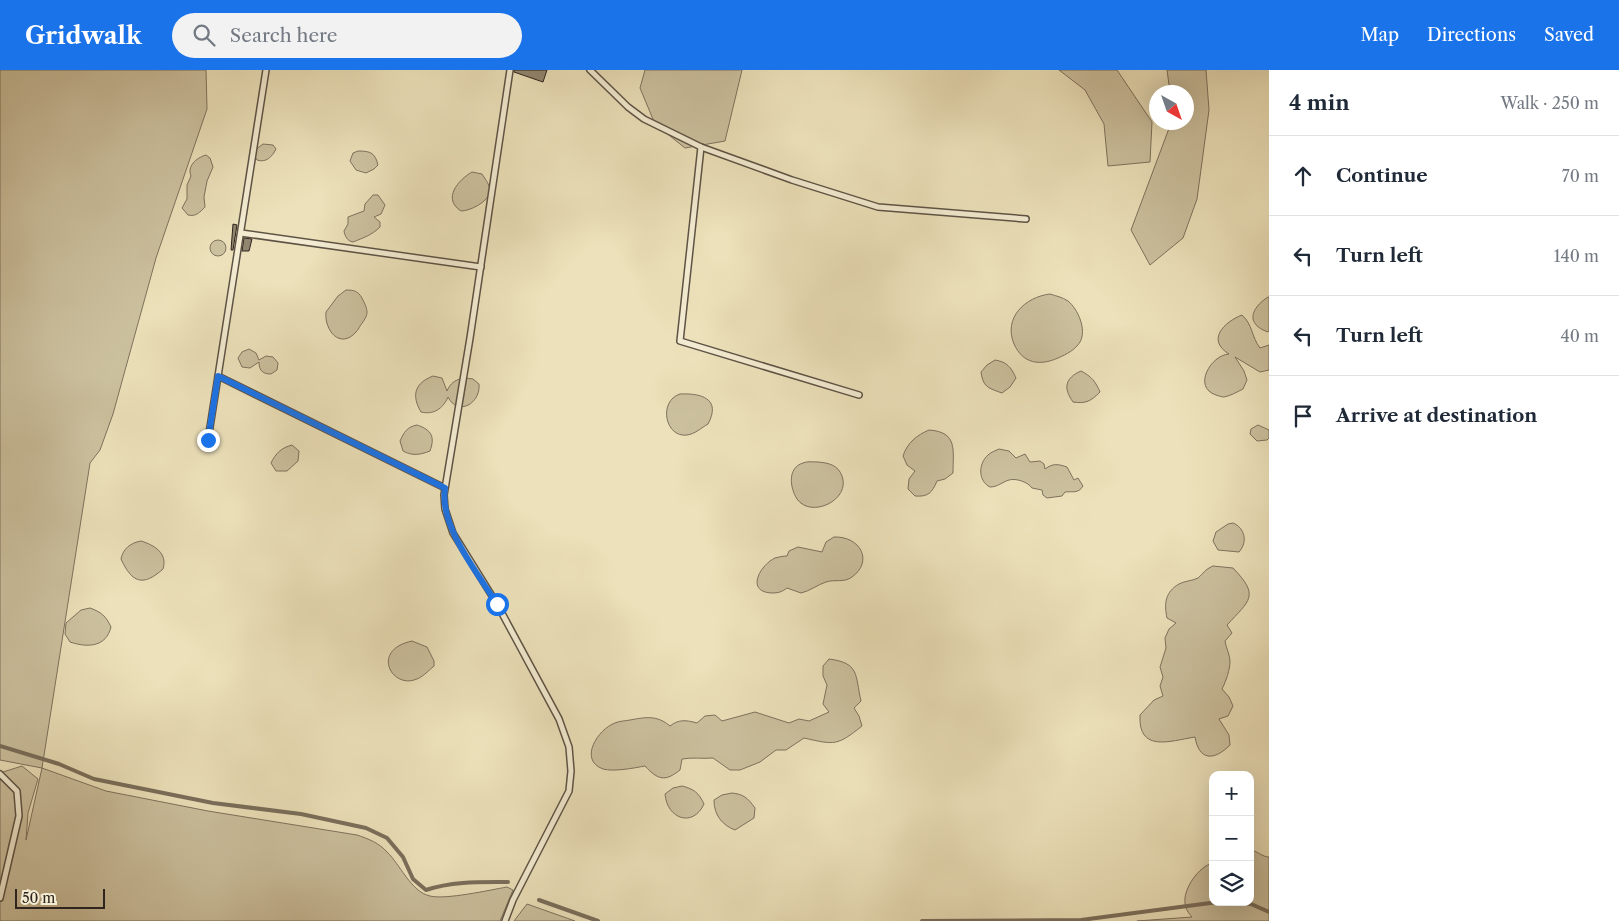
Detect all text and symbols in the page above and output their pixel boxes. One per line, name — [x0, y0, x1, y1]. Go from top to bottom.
search box — [172, 13, 522, 58]
text: Gridwalk — [25, 21, 142, 50]
icon: search — [190, 21, 218, 49]
text: Search here — [230, 24, 338, 47]
text: Map — [1360, 24, 1399, 46]
text: Directions — [1427, 24, 1516, 46]
text: Saved — [1544, 24, 1594, 46]
north arrow — [1149, 85, 1194, 130]
text: 4 min — [1289, 90, 1350, 115]
text: Walk · 250 m — [1501, 93, 1599, 113]
icon: ahead — [1289, 162, 1317, 190]
text: Continue — [1336, 164, 1428, 187]
text: 70 m — [1562, 166, 1599, 186]
icon: left — [1289, 242, 1317, 270]
text: Turn left — [1336, 244, 1423, 267]
text: 140 m — [1554, 246, 1599, 266]
icon: left — [1289, 322, 1317, 350]
text: Turn left — [1336, 324, 1423, 347]
text: 40 m — [1560, 326, 1599, 346]
icon: arrive — [1289, 402, 1317, 430]
text: Arrive at destination — [1336, 404, 1537, 427]
route end — [197, 429, 220, 452]
route start — [486, 593, 509, 616]
map controls — [1209, 771, 1254, 906]
button: + — [1209, 771, 1254, 816]
button: − — [1209, 816, 1254, 861]
button: layers — [1209, 861, 1254, 906]
scale bar — [15, 886, 105, 909]
text: 50 m — [22, 889, 55, 907]

